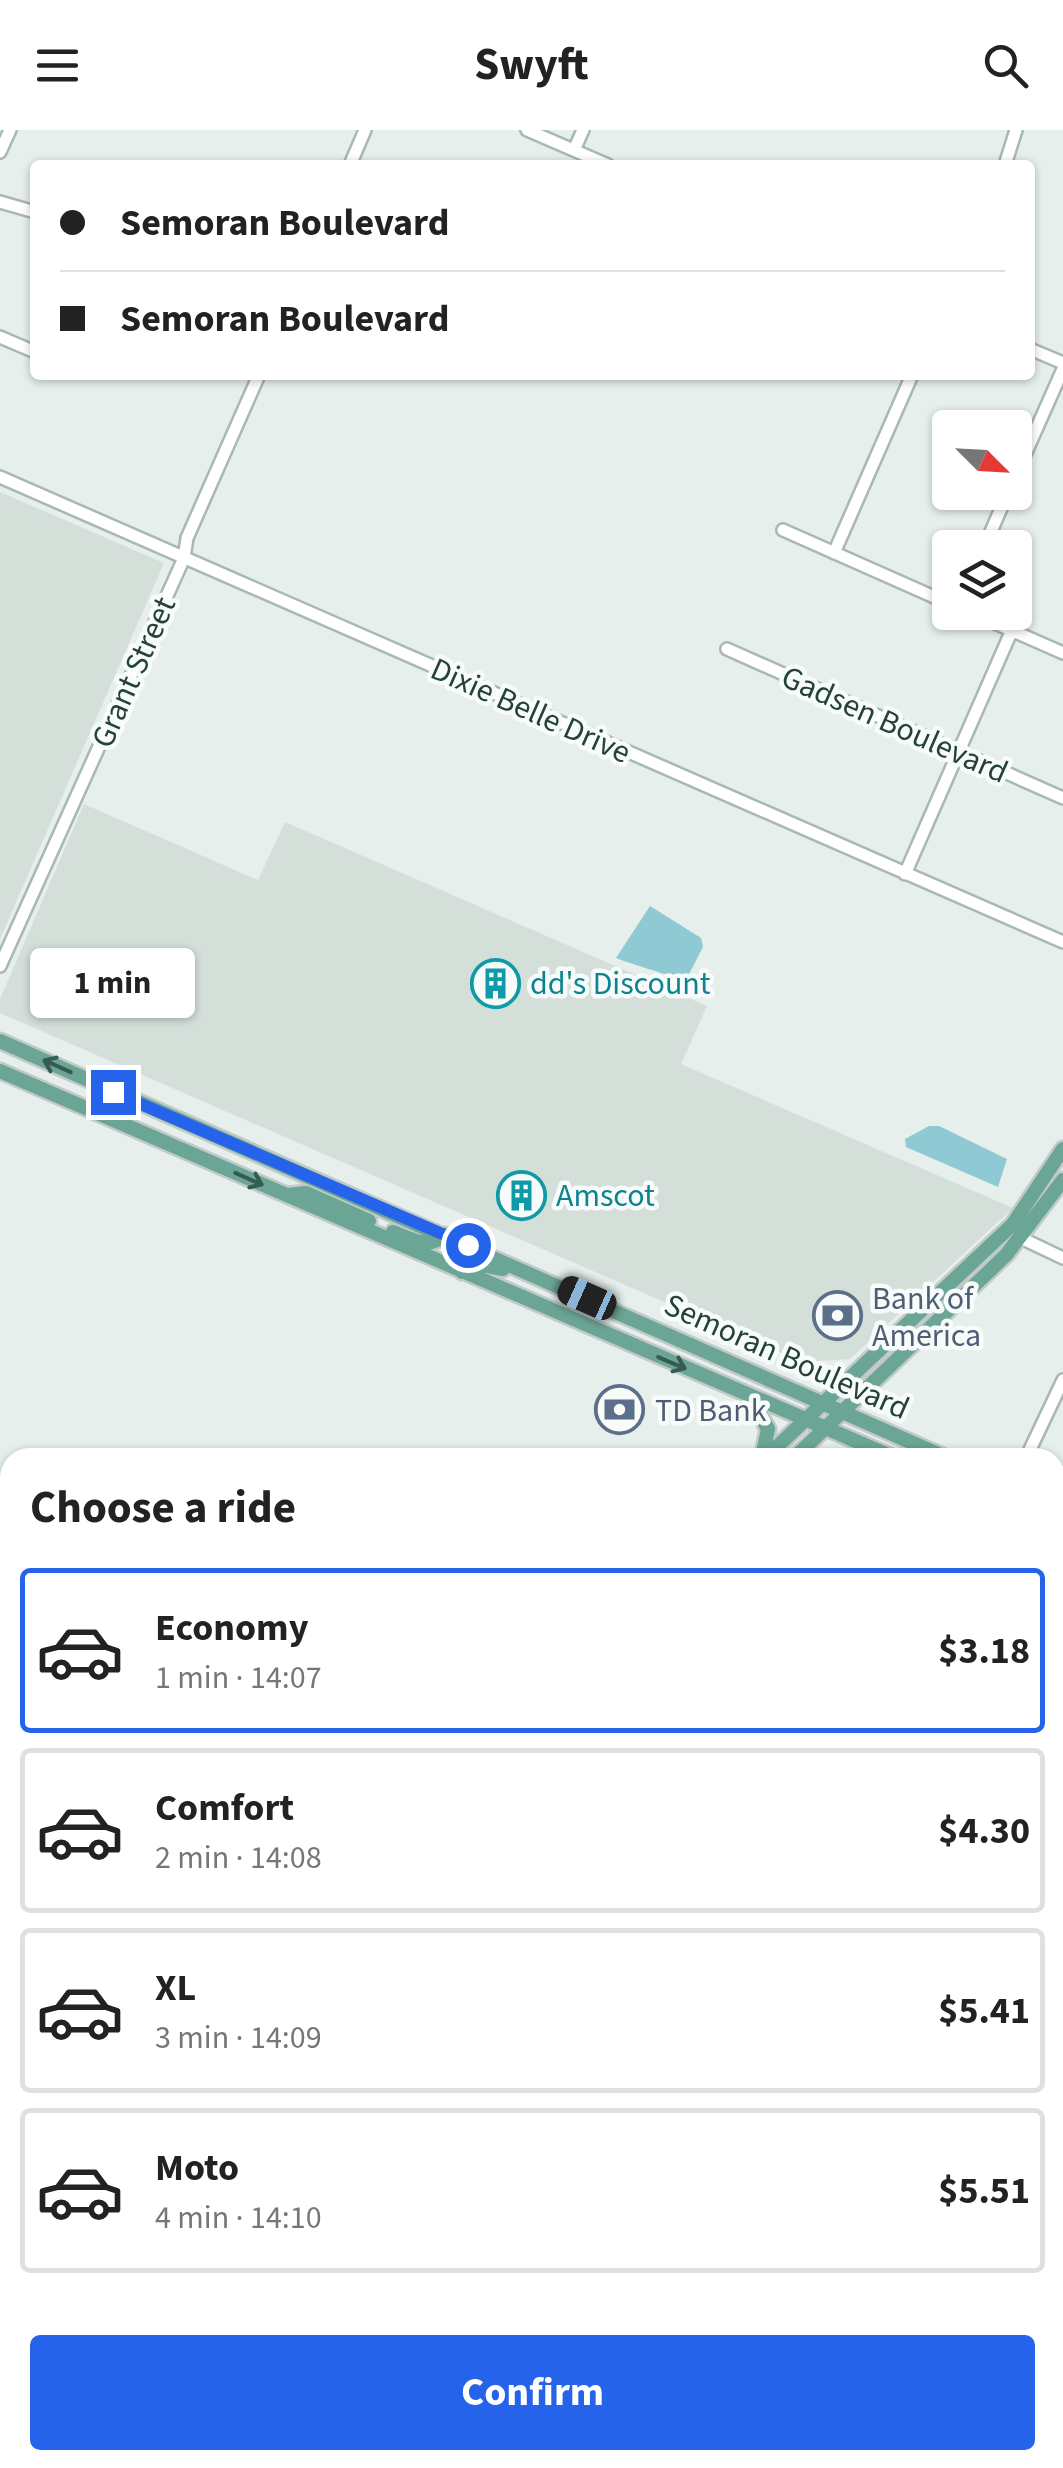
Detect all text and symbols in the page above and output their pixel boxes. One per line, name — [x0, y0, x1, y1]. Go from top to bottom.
text: Swyft — [474, 33, 589, 97]
icon: menu — [30, 38, 85, 93]
icon: search — [978, 38, 1033, 93]
text: Semoran Boulevard — [120, 196, 450, 250]
text: Semoran Boulevard — [120, 292, 450, 346]
north arrow — [932, 410, 1032, 510]
map controls — [932, 410, 1032, 630]
button: layers — [932, 530, 1032, 630]
street label: Grant Street — [80, 589, 188, 755]
street label: Dixie Belle Drive — [423, 646, 638, 776]
street label: Gadsen Boulevard — [774, 654, 1015, 795]
callout: 1 min — [31, 947, 196, 1017]
building icon: dd's Discount — [469, 957, 521, 1009]
text: 1 min — [74, 960, 151, 1006]
place label: dd's Discount — [530, 961, 711, 1007]
one-way arrow — [43, 1056, 73, 1075]
route end — [91, 1070, 136, 1115]
building icon: Amscot — [495, 1169, 547, 1221]
one-way arrow — [233, 1171, 264, 1189]
place label: Amscot — [556, 1173, 655, 1219]
route start — [446, 1223, 491, 1268]
car — [553, 1272, 621, 1324]
place label: Bank of America — [872, 1276, 981, 1359]
street label: Semoran Boulevard — [657, 1282, 917, 1432]
bank icon: Bank of America — [811, 1290, 863, 1342]
one-way arrow — [656, 1355, 687, 1373]
bank icon: TD Bank — [594, 1384, 646, 1436]
place label: TD Bank — [655, 1388, 767, 1434]
text: Choose a ride — [30, 1476, 296, 1540]
text: Economy — [155, 1601, 308, 1655]
icon: car — [35, 1606, 125, 1696]
text: $3.18 — [938, 1624, 1030, 1678]
text: 1 min · 14:07 — [155, 1655, 322, 1701]
text: Comfort — [155, 1781, 294, 1835]
icon: car — [35, 1786, 125, 1876]
text: $4.30 — [938, 1804, 1030, 1858]
text: 2 min · 14:08 — [155, 1835, 322, 1881]
text: XL — [155, 1961, 196, 2015]
icon: car — [35, 1966, 125, 2056]
text: $5.41 — [938, 1984, 1030, 2038]
text: 3 min · 14:09 — [155, 2015, 322, 2061]
text: Moto — [155, 2141, 239, 2195]
icon: car — [35, 2146, 125, 2236]
text: $5.51 — [938, 2164, 1030, 2218]
text: 4 min · 14:10 — [155, 2195, 322, 2241]
button: Confirm — [30, 2335, 1035, 2450]

